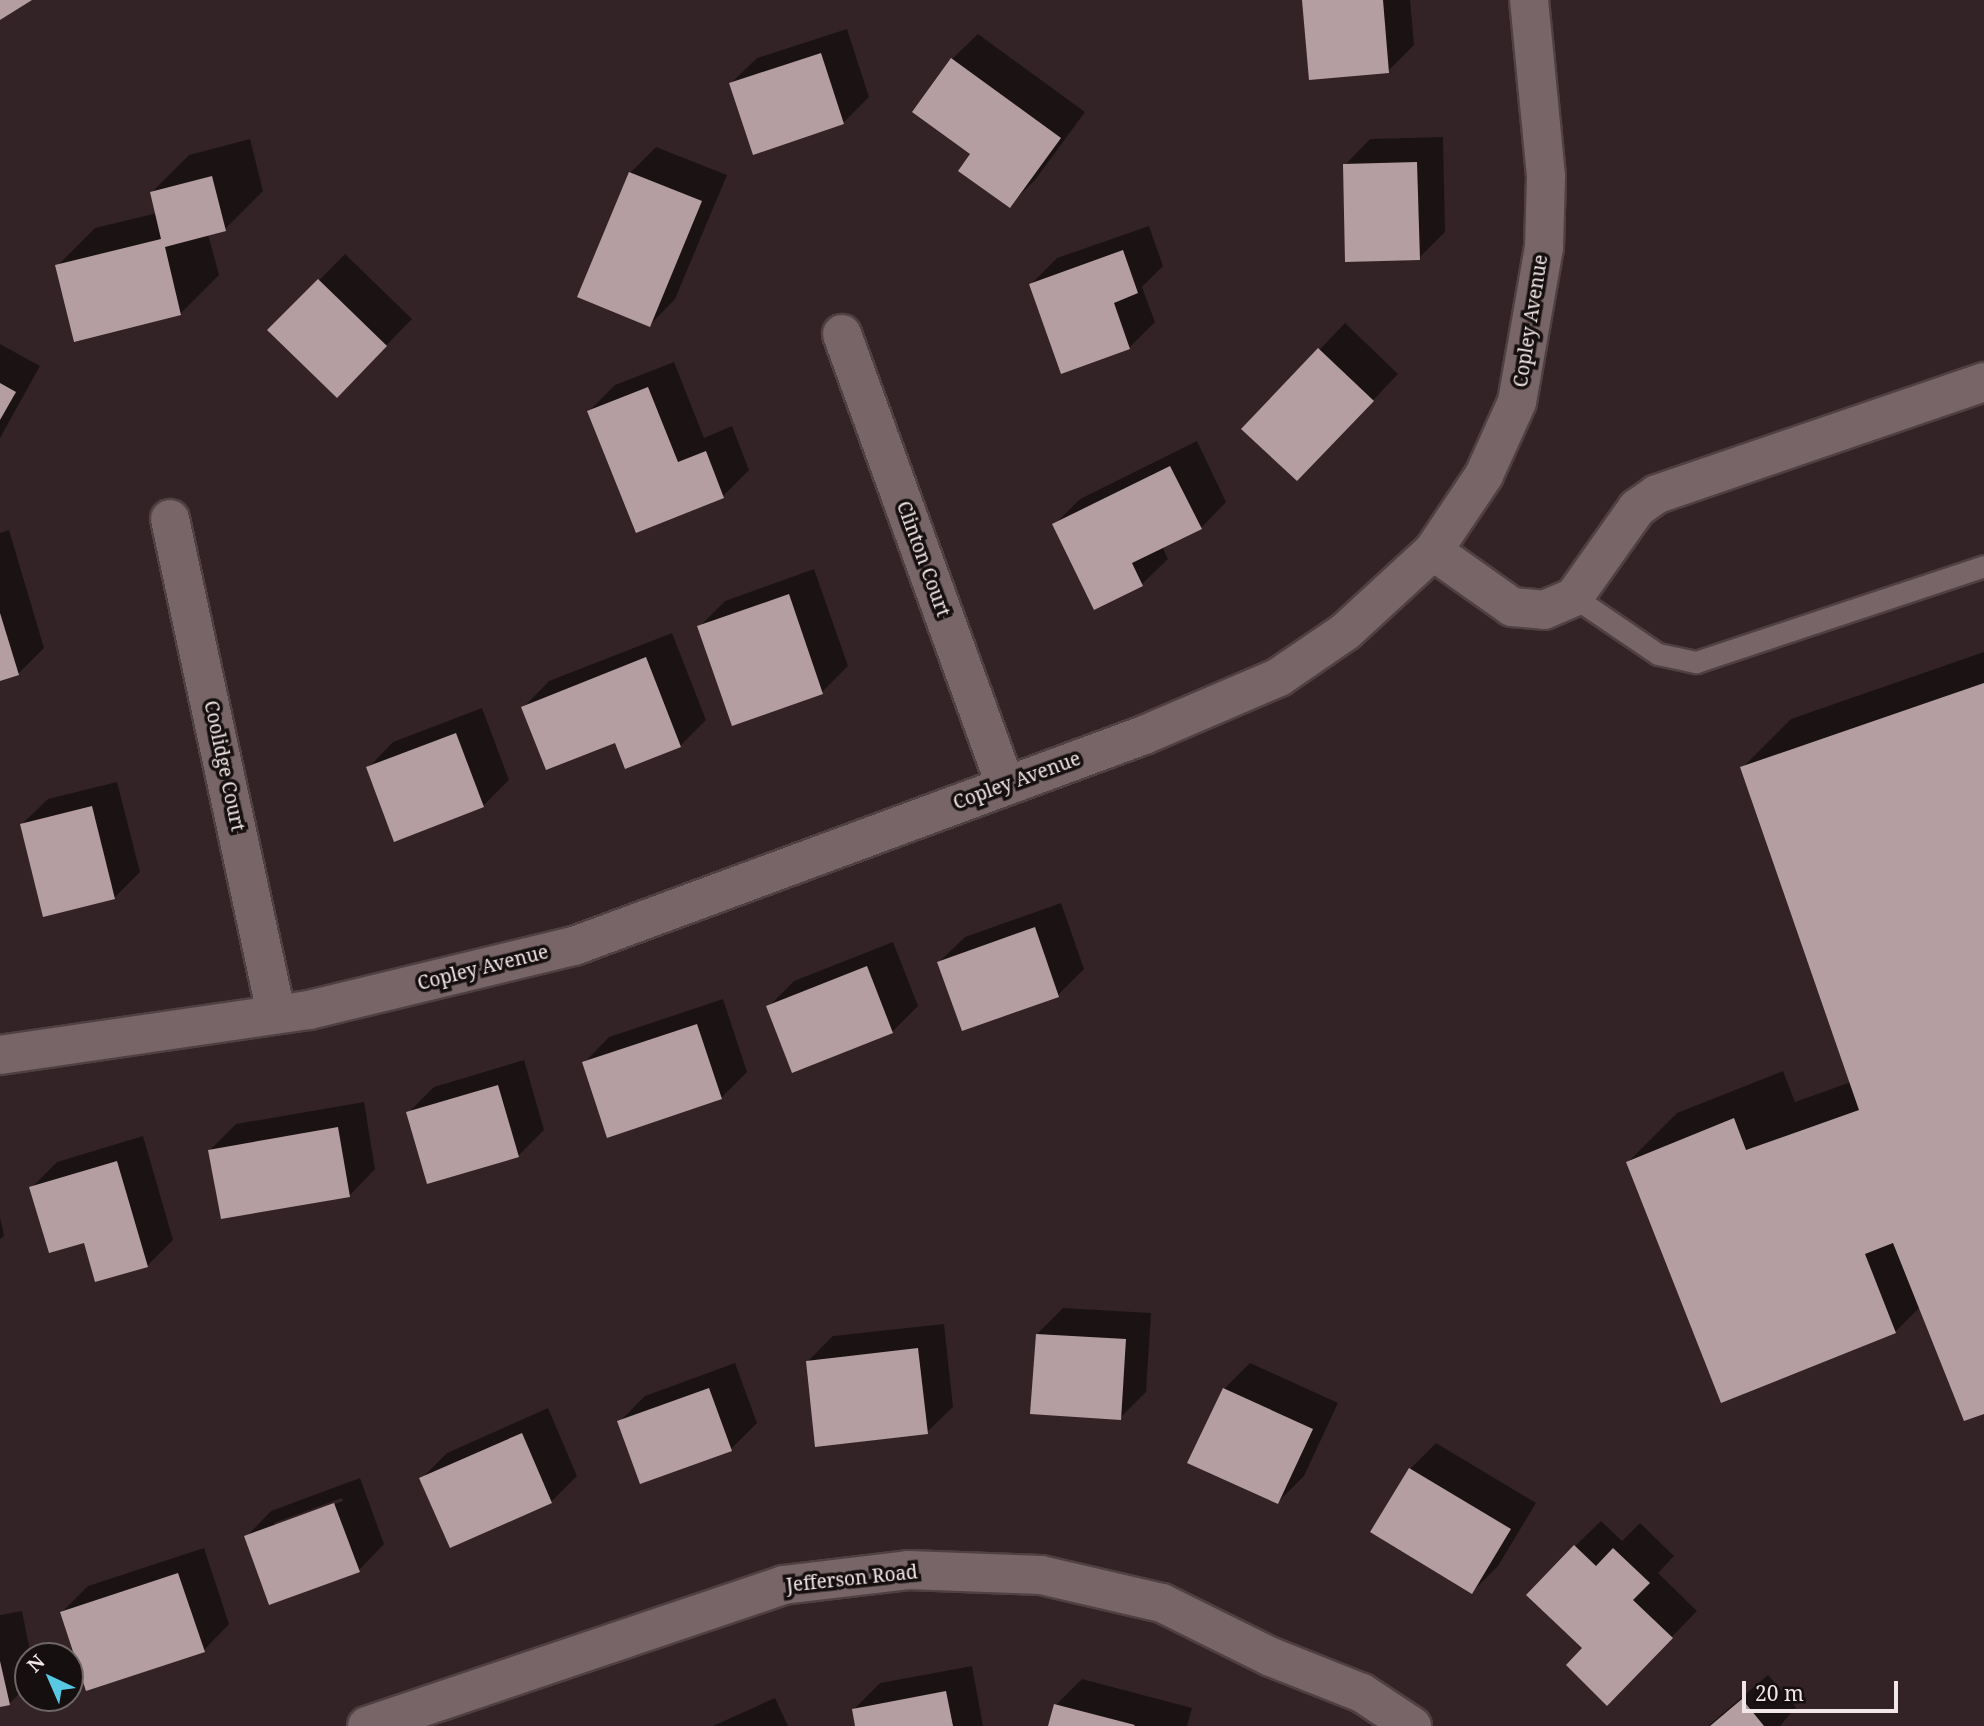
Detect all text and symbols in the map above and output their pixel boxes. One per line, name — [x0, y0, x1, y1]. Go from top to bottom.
street label: Copley Avenue — [1509, 253, 1553, 389]
street label: Clinton Court — [892, 498, 954, 620]
street label: Coolidge Court — [199, 699, 249, 833]
street label: Copley Avenue — [950, 747, 1084, 815]
street label: Copley Avenue — [415, 941, 551, 995]
street label: Jefferson Road — [785, 1561, 919, 1597]
north arrow — [14, 1642, 84, 1712]
text: N — [21, 1649, 50, 1678]
scale bar — [1746, 1666, 1902, 1710]
text: 20 m — [1755, 1679, 1804, 1707]

